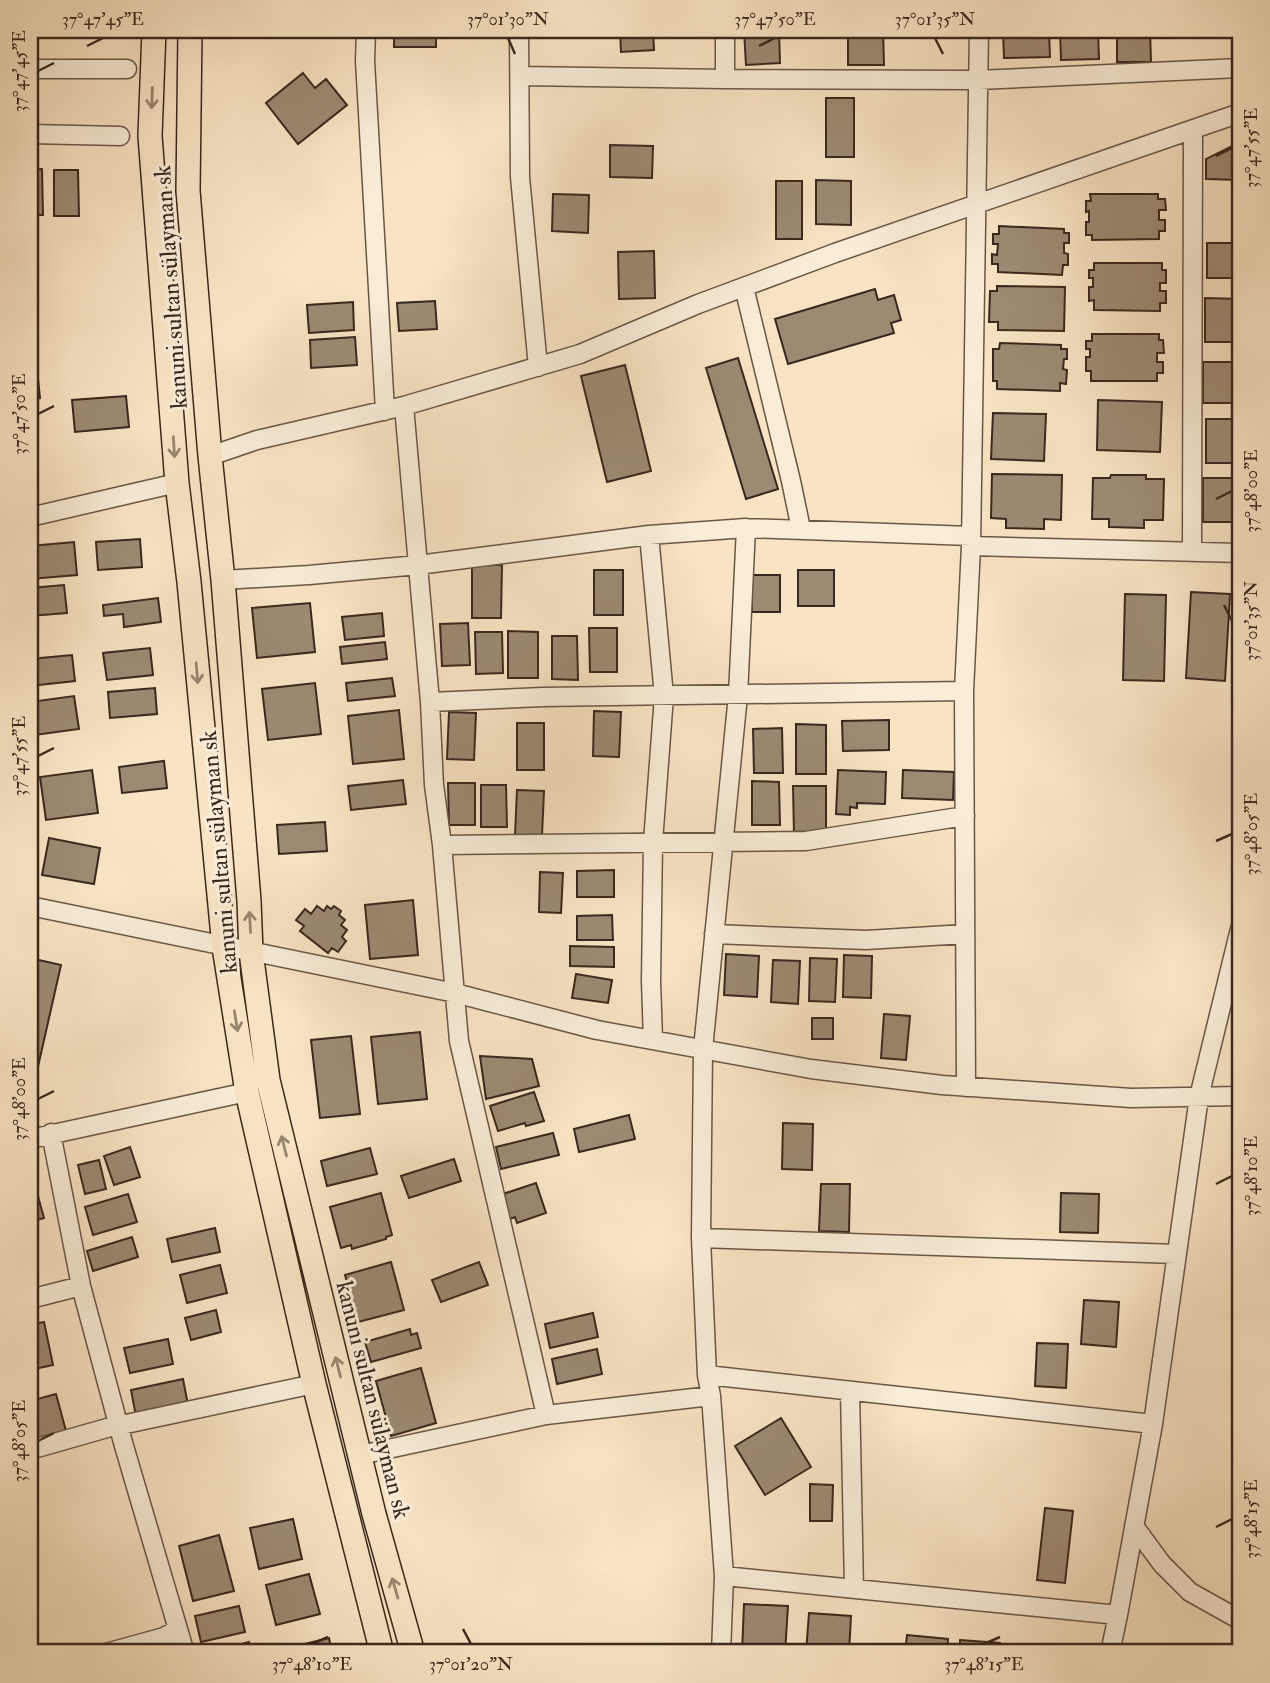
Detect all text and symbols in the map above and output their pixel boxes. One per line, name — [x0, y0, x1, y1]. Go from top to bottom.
text: 37°47'45"E — [62, 8, 144, 31]
text: 37°01'30"N — [467, 8, 549, 31]
text: 37°47'50"E — [734, 8, 816, 31]
text: 37°01'35"N — [895, 8, 975, 31]
text: 37°47'45"E — [8, 30, 31, 112]
one-way arrow — [145, 86, 158, 109]
text: 37°47'55"E — [1240, 108, 1263, 188]
street label: kanuni sultan sülayman sk — [147, 164, 195, 410]
text: 37°47'50"E — [8, 373, 31, 455]
one-way arrow — [168, 435, 181, 458]
text: 37°48'00"E — [1240, 449, 1263, 533]
text: 37°01'35"N — [1240, 581, 1263, 661]
one-way arrow — [191, 662, 204, 684]
text: 37°47'55"E — [8, 716, 31, 796]
street label: kanuni sultan sülayman sk — [193, 729, 245, 975]
text: 37°48'05"E — [1240, 793, 1263, 875]
one-way arrow — [243, 910, 256, 933]
one-way arrow — [230, 1009, 243, 1032]
text: 37°48'00"E — [8, 1057, 31, 1141]
one-way arrow — [277, 1135, 290, 1158]
text: 37°48'10"E — [1240, 1136, 1263, 1216]
street label: kanuni sultan sülayman sk — [328, 1278, 418, 1523]
one-way arrow — [331, 1356, 344, 1379]
text: 37°48'05"E — [8, 1400, 31, 1482]
text: 37°48'15"E — [1240, 1479, 1263, 1559]
one-way arrow — [387, 1577, 400, 1599]
text: 37°48'10"E — [272, 1653, 352, 1676]
text: 37°01'20"N — [429, 1653, 513, 1676]
text: 37°48'15"E — [944, 1653, 1024, 1676]

